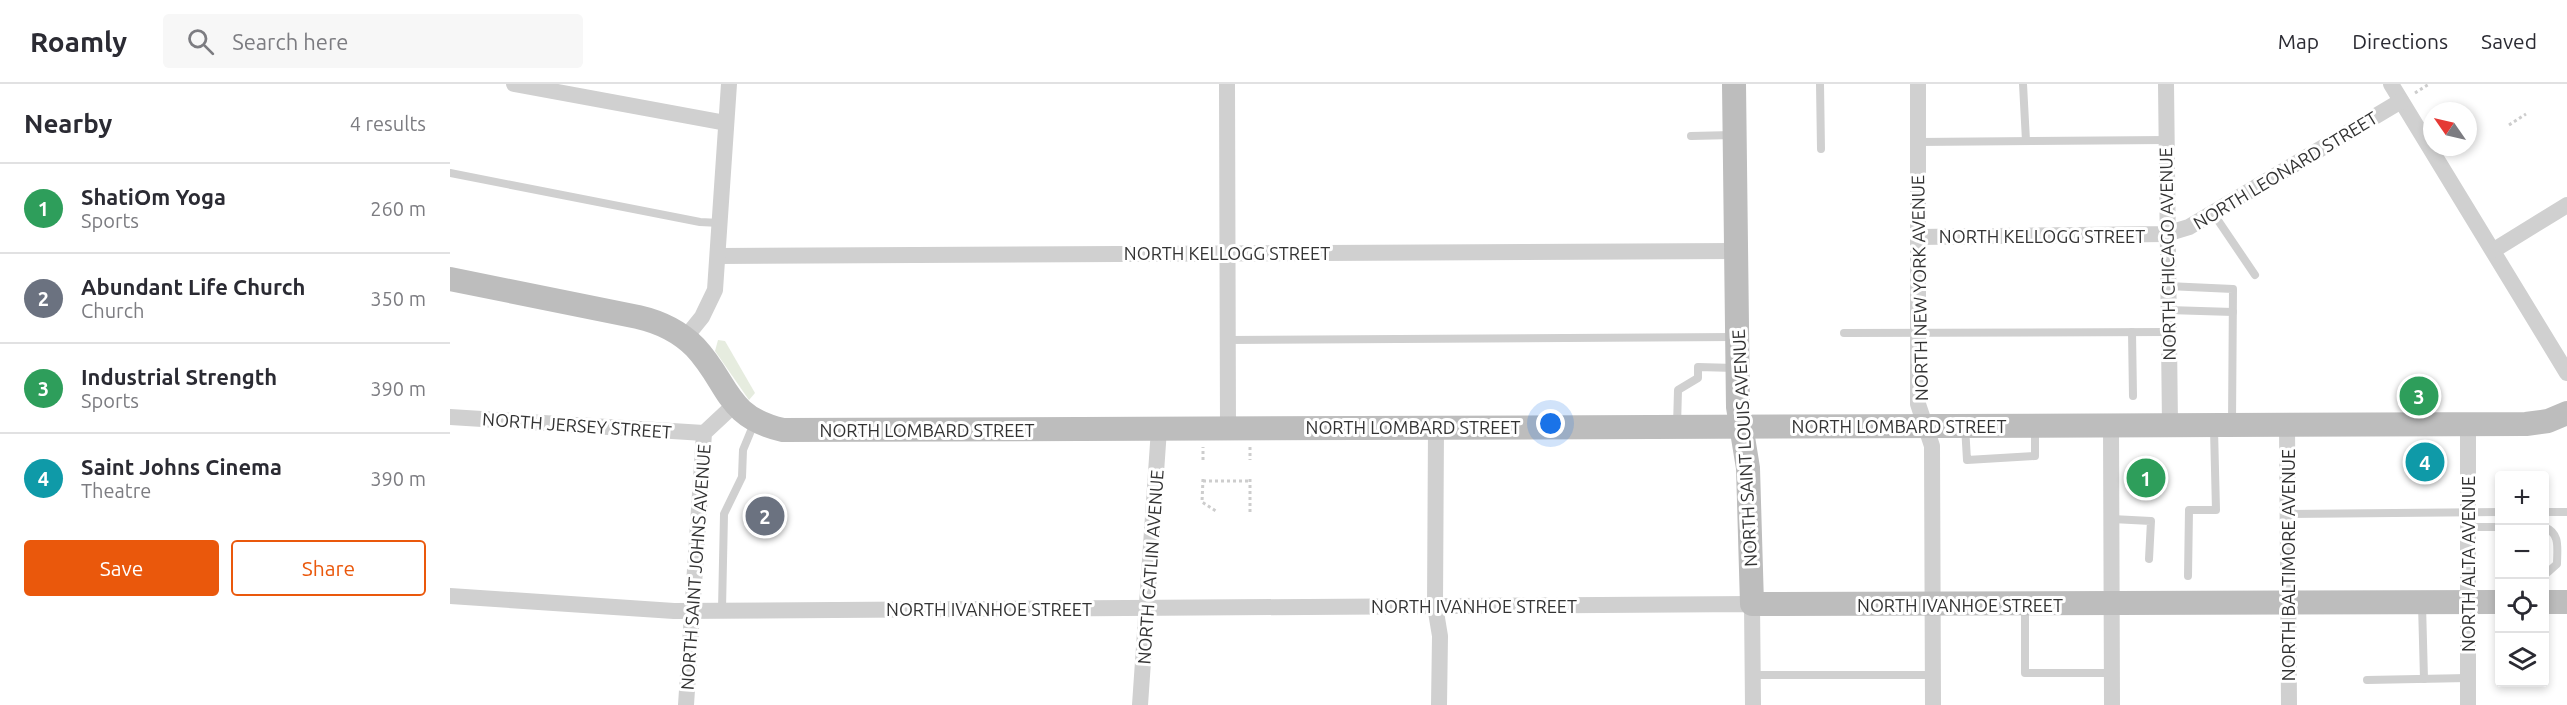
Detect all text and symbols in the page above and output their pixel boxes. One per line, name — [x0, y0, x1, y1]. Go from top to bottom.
search box — [163, 14, 583, 68]
icon: search — [184, 25, 217, 58]
text: Roamly — [30, 26, 127, 57]
text: Search here — [232, 29, 348, 54]
text: Map — [2278, 29, 2319, 53]
text: Directions — [2352, 29, 2448, 53]
text: Saved — [2481, 29, 2537, 53]
north arrow — [2423, 102, 2477, 156]
street label: NORTH LEONARD STREET — [2189, 107, 2381, 233]
text: Nearby — [24, 109, 112, 138]
text: 4 results — [350, 112, 426, 135]
street label: NORTH CHICAGO AVENUE — [2155, 147, 2179, 361]
street label: NORTH NEW YORK AVENUE — [1907, 175, 1931, 401]
text: ShatiOm Yoga — [81, 184, 226, 209]
text: 1 — [38, 197, 49, 220]
text: 260 m — [370, 197, 426, 220]
text: Sports — [81, 209, 139, 232]
street label: NORTH KELLOGG STREET — [1939, 226, 2145, 246]
street label: NORTH KELLOGG STREET — [1124, 243, 1330, 263]
text: Abundant Life Church — [81, 274, 305, 299]
text: 2 — [38, 287, 49, 310]
text: 350 m — [370, 287, 426, 310]
text: Church — [81, 299, 144, 322]
street label: NORTH SAINT LOUIS AVENUE — [1728, 329, 1760, 567]
text: Industrial Strength — [81, 364, 277, 389]
pin: 3 — [2400, 374, 2438, 418]
text: 3 — [38, 377, 49, 400]
text: 390 m — [370, 377, 426, 400]
text: Sports — [81, 389, 139, 412]
street label: NORTH JERSEY STREET — [482, 408, 672, 442]
your location — [1536, 409, 1565, 438]
street label: NORTH LOMBARD STREET — [1792, 416, 2006, 436]
street label: NORTH LOMBARD STREET — [1306, 417, 1520, 437]
street label: NORTH LOMBARD STREET — [820, 420, 1034, 440]
pin: 4 — [2406, 440, 2444, 484]
street label: NORTH SAINT JOHNS AVENUE — [676, 443, 714, 691]
street label: NORTH BALTIMORE AVENUE — [2278, 449, 2298, 681]
text: Saint Johns Cinema — [81, 454, 282, 479]
pin: 1 — [2126, 456, 2166, 500]
text: 4 — [38, 467, 49, 490]
text: 390 m — [370, 467, 426, 490]
street label: NORTH CATLIN AVENUE — [1133, 469, 1167, 665]
map controls — [2495, 471, 2549, 687]
button: + — [2495, 471, 2549, 525]
street label: NORTH ALTA AVENUE — [2458, 476, 2478, 652]
text: Theatre — [81, 479, 151, 502]
pin: 2 — [746, 494, 784, 538]
button: − — [2495, 525, 2549, 579]
button: Save — [24, 540, 219, 596]
button: Share — [231, 540, 426, 596]
button: locate — [2495, 579, 2549, 633]
street label: NORTH IVANHOE STREET — [1857, 595, 2063, 615]
street label: NORTH IVANHOE STREET — [1371, 596, 1577, 616]
street label: NORTH IVANHOE STREET — [886, 599, 1092, 619]
button: layers — [2495, 633, 2549, 687]

